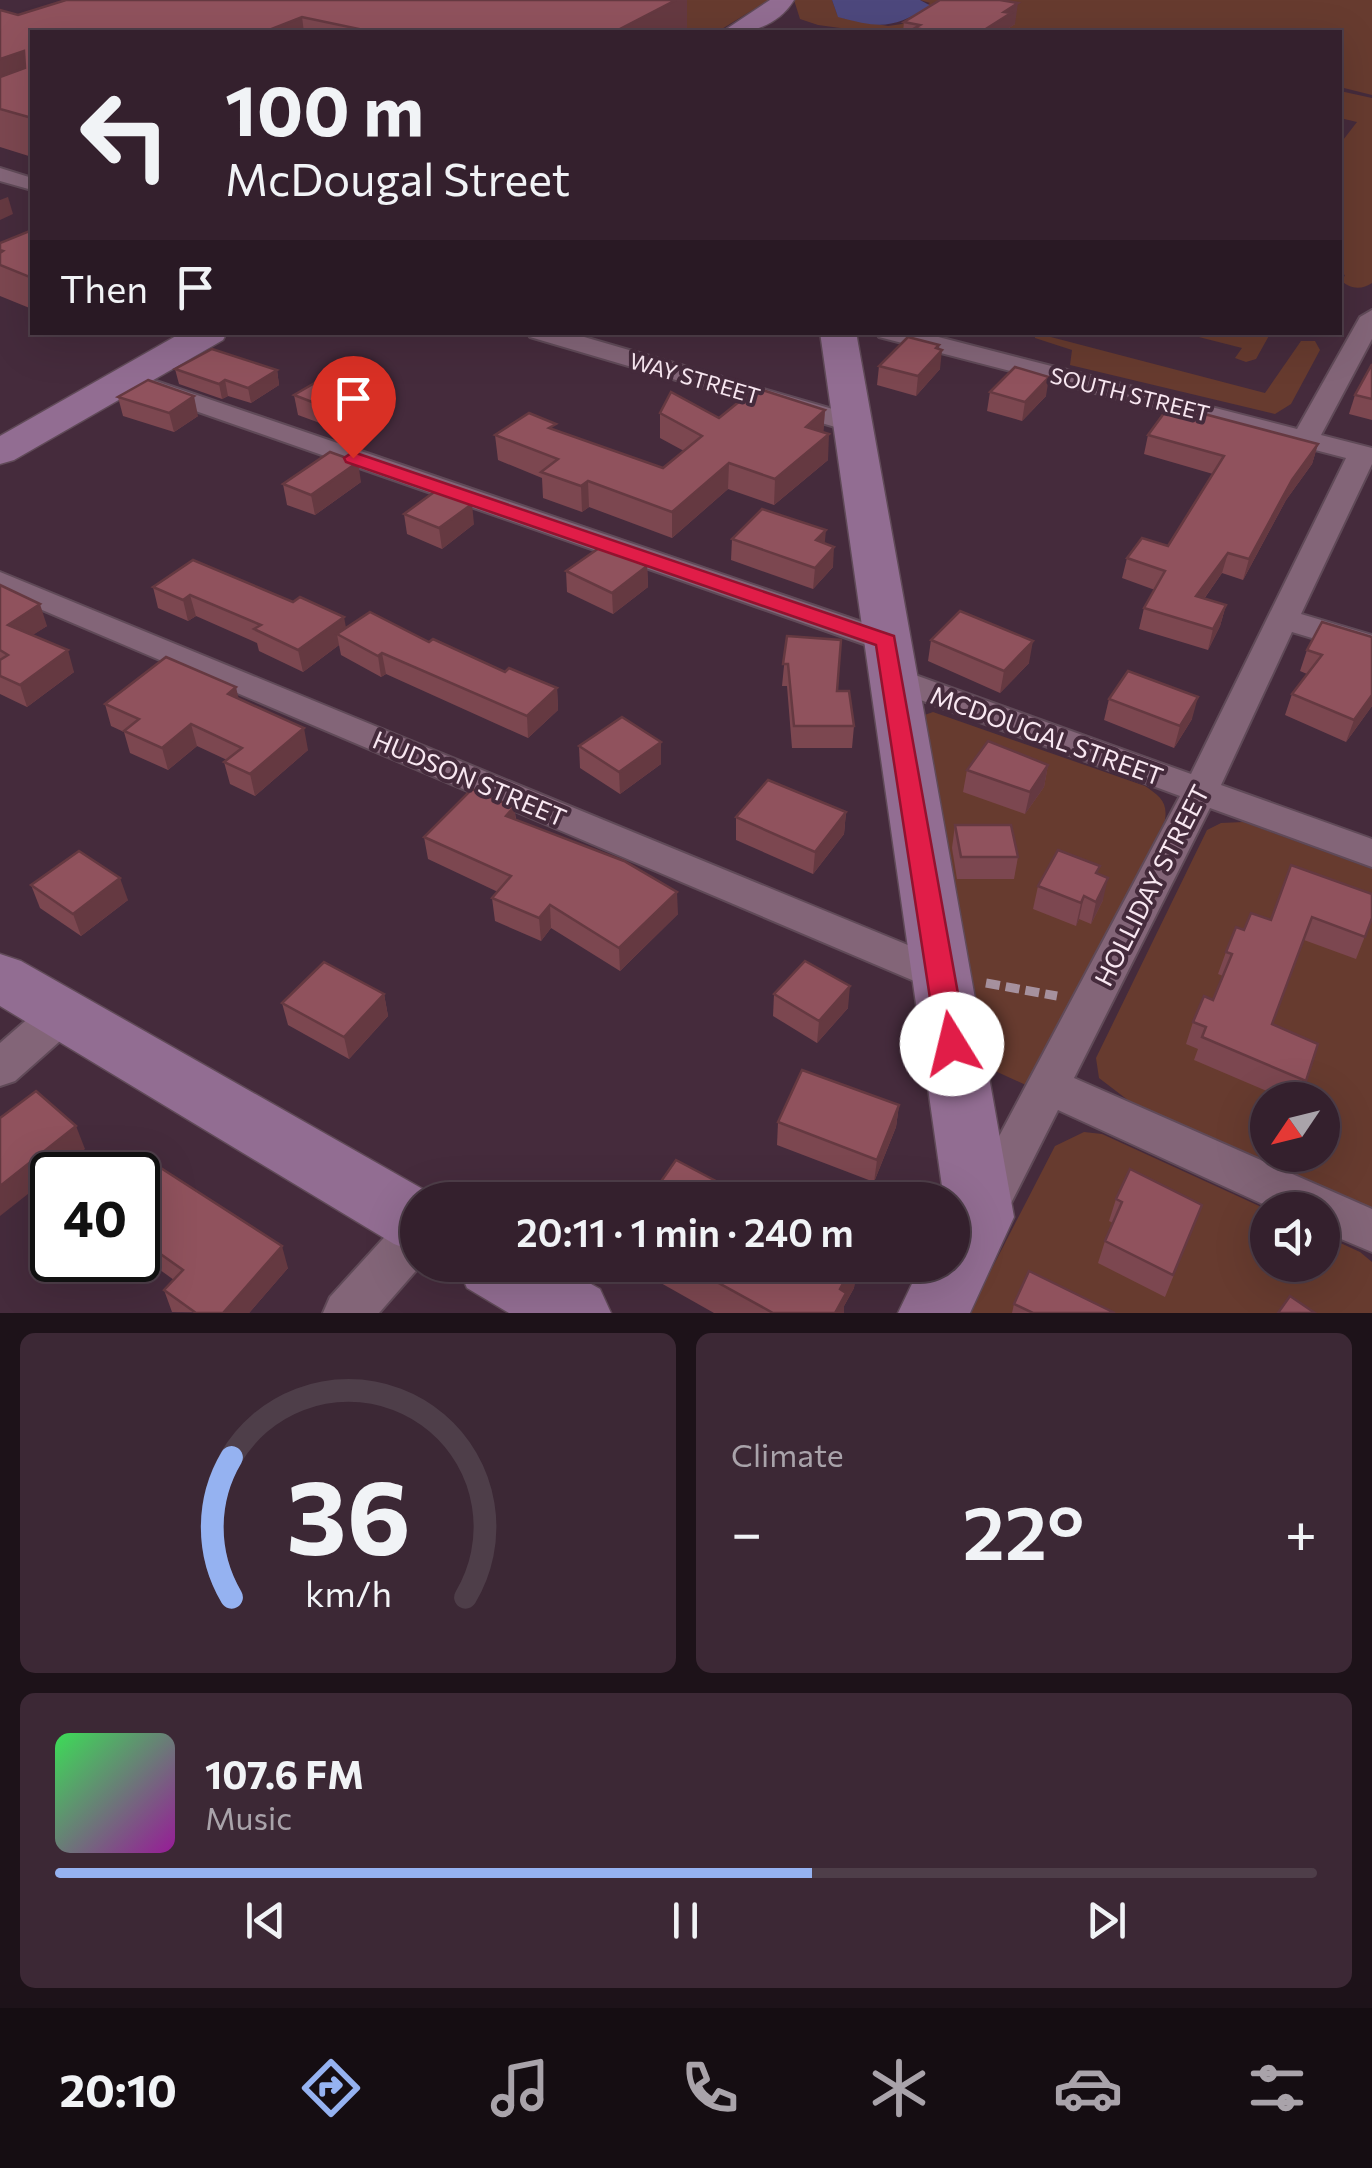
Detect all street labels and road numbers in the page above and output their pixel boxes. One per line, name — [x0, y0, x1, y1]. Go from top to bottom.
street label: WAY STREET — [627, 347, 763, 409]
street label: SOUTH STREET — [1047, 361, 1213, 427]
street label: MCDOUGAL STREET — [927, 679, 1167, 791]
street label: HUDSON STREET — [369, 724, 571, 832]
street label: HOLLIDAY STREET — [1087, 780, 1215, 990]

